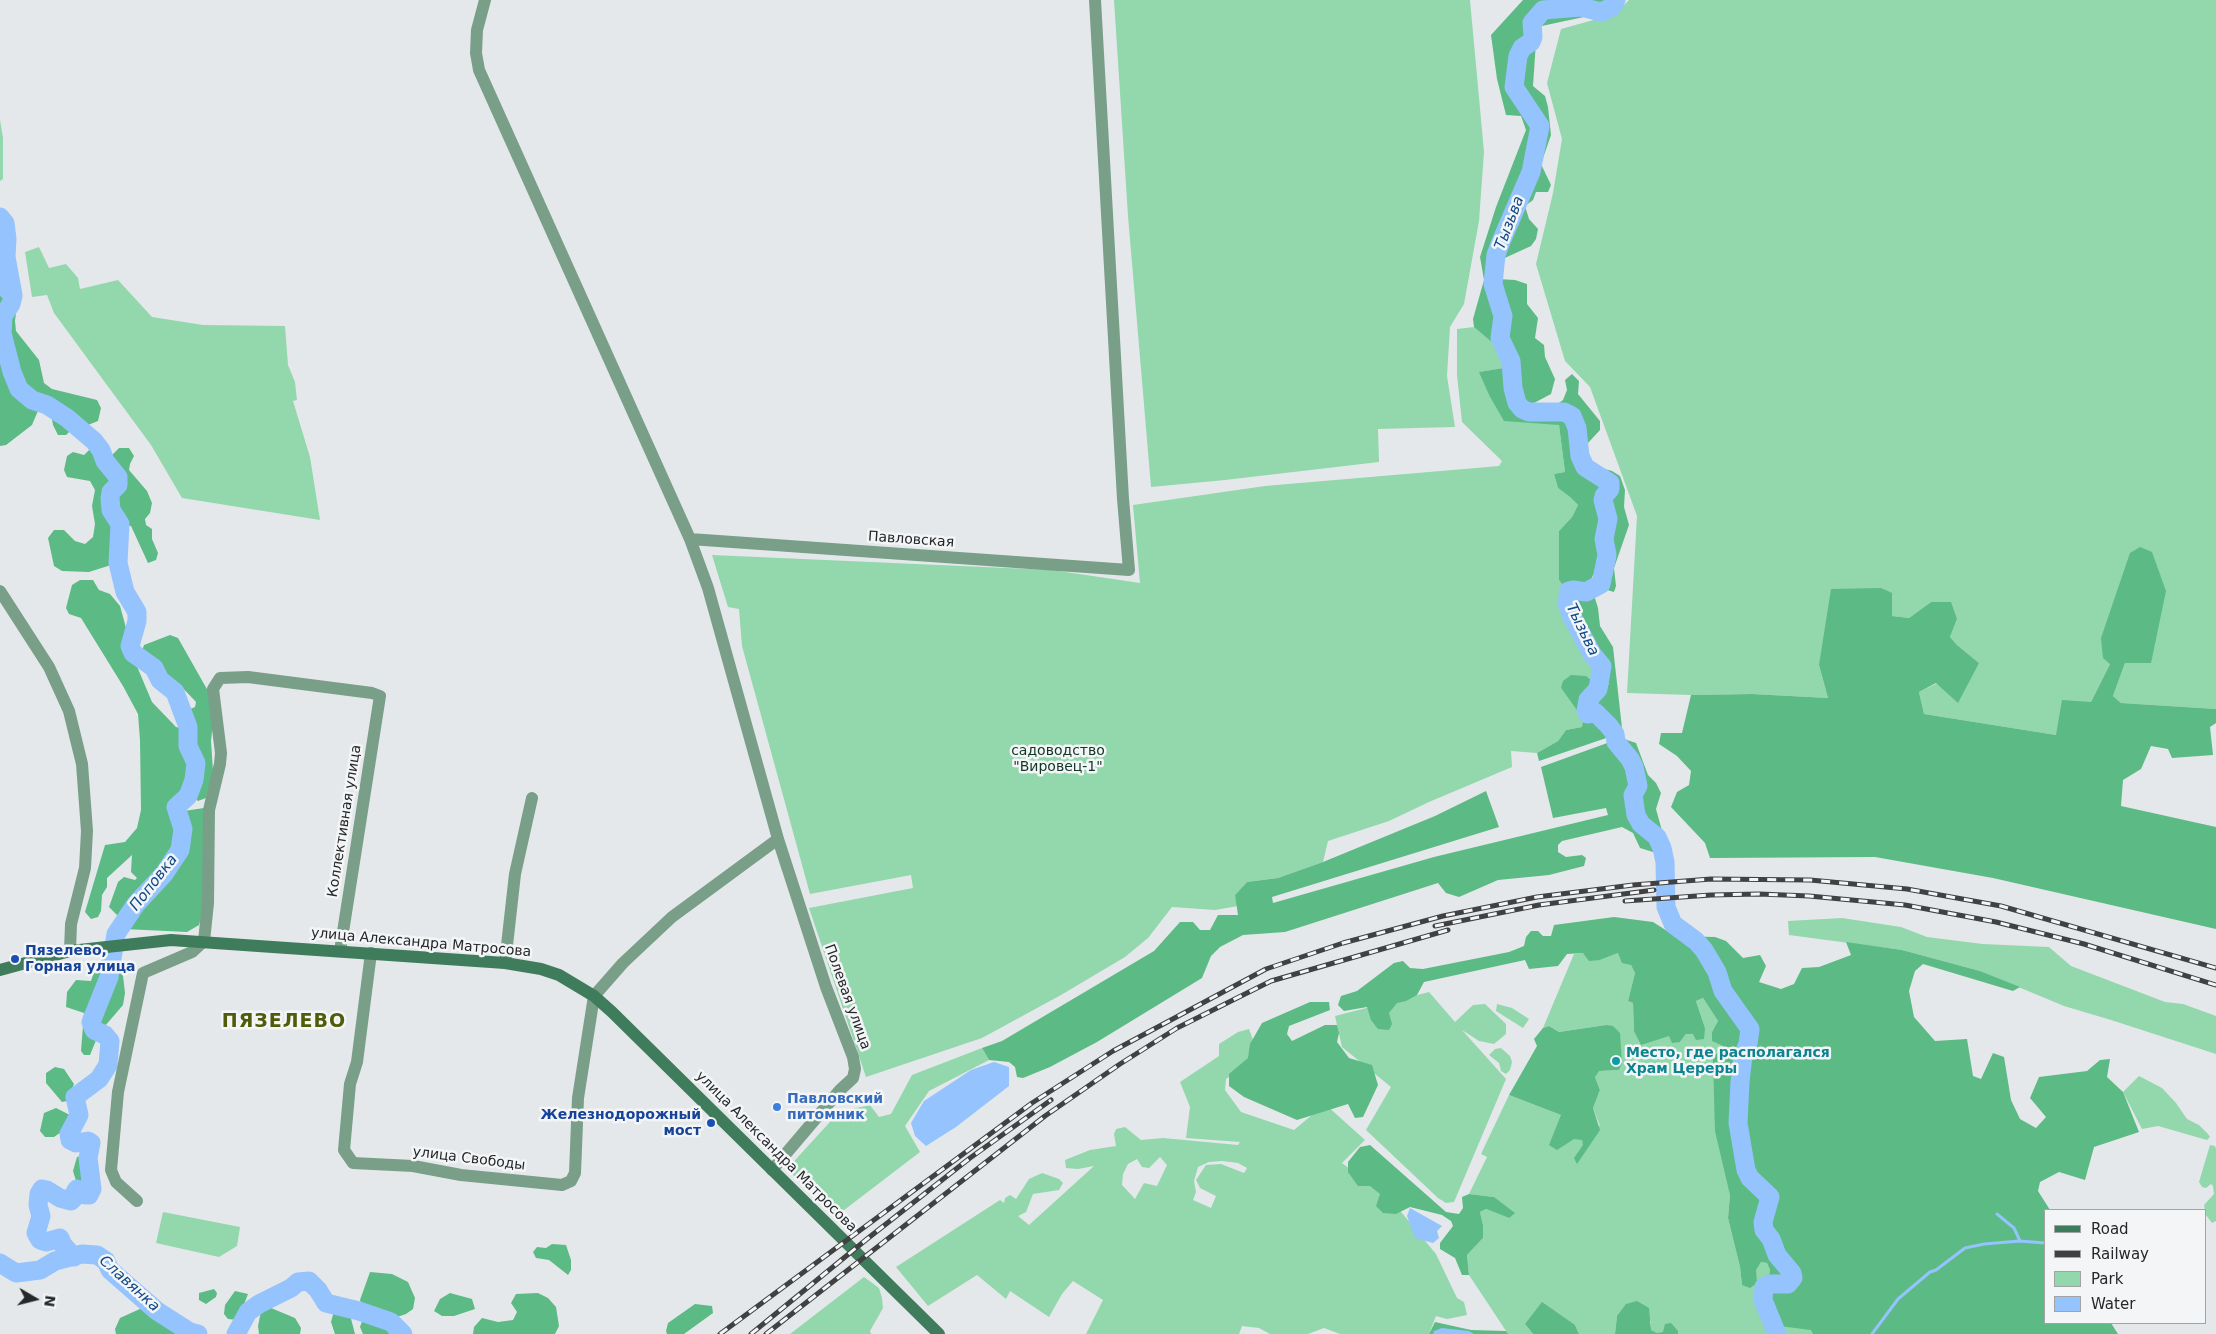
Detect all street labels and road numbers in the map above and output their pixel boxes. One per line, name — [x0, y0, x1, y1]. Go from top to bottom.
street label: Павловская — [867, 529, 955, 551]
street label: Коллективная улица — [325, 744, 365, 898]
street label: улица Александра Матросова — [310, 925, 532, 961]
street label: Полевая улица — [820, 942, 874, 1052]
street label: улица Александра Матросова — [692, 1068, 860, 1236]
street label: улица Свободы — [412, 1144, 526, 1174]

